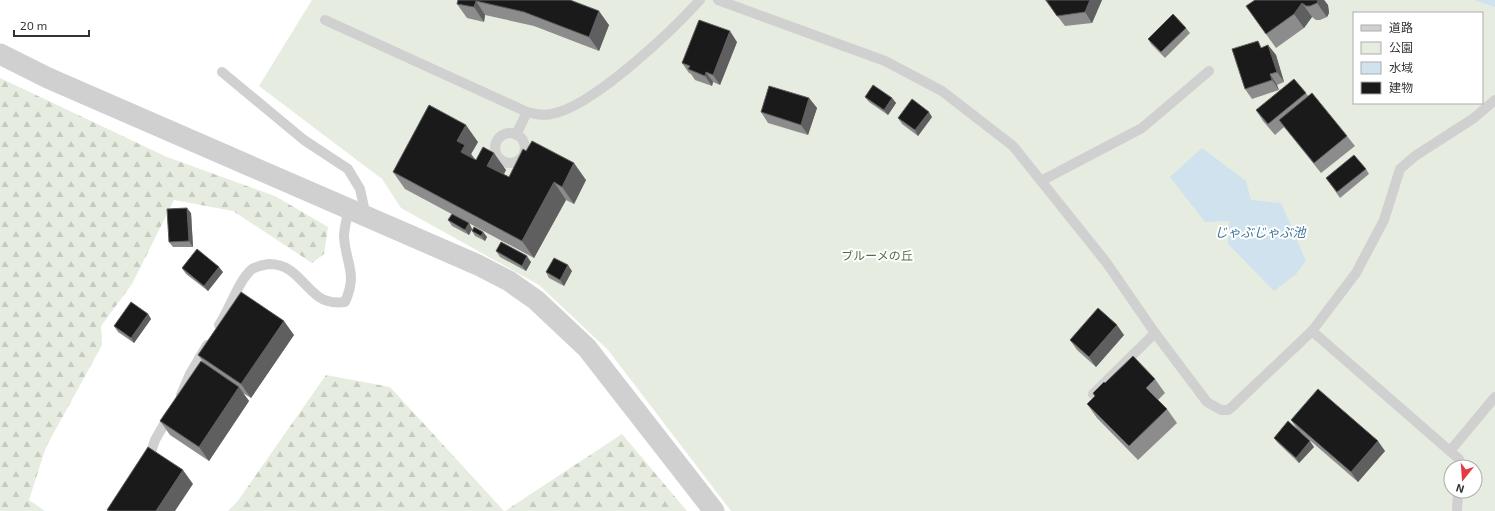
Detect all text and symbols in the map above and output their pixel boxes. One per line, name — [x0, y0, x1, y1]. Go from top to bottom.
scale bar — [14, 12, 89, 38]
legend — [1353, 12, 1483, 104]
text: 20 m — [20, 18, 47, 32]
text: 道路 — [1389, 20, 1413, 34]
text: 公園 — [1389, 40, 1413, 54]
text: 水域 — [1389, 60, 1413, 74]
text: 建物 — [1389, 80, 1413, 94]
water label: じゃぶじゃぶ池 — [1214, 224, 1307, 240]
park label: ブルーメの丘 — [841, 248, 913, 262]
north arrow — [1443, 459, 1483, 499]
text: N — [1454, 482, 1466, 496]

